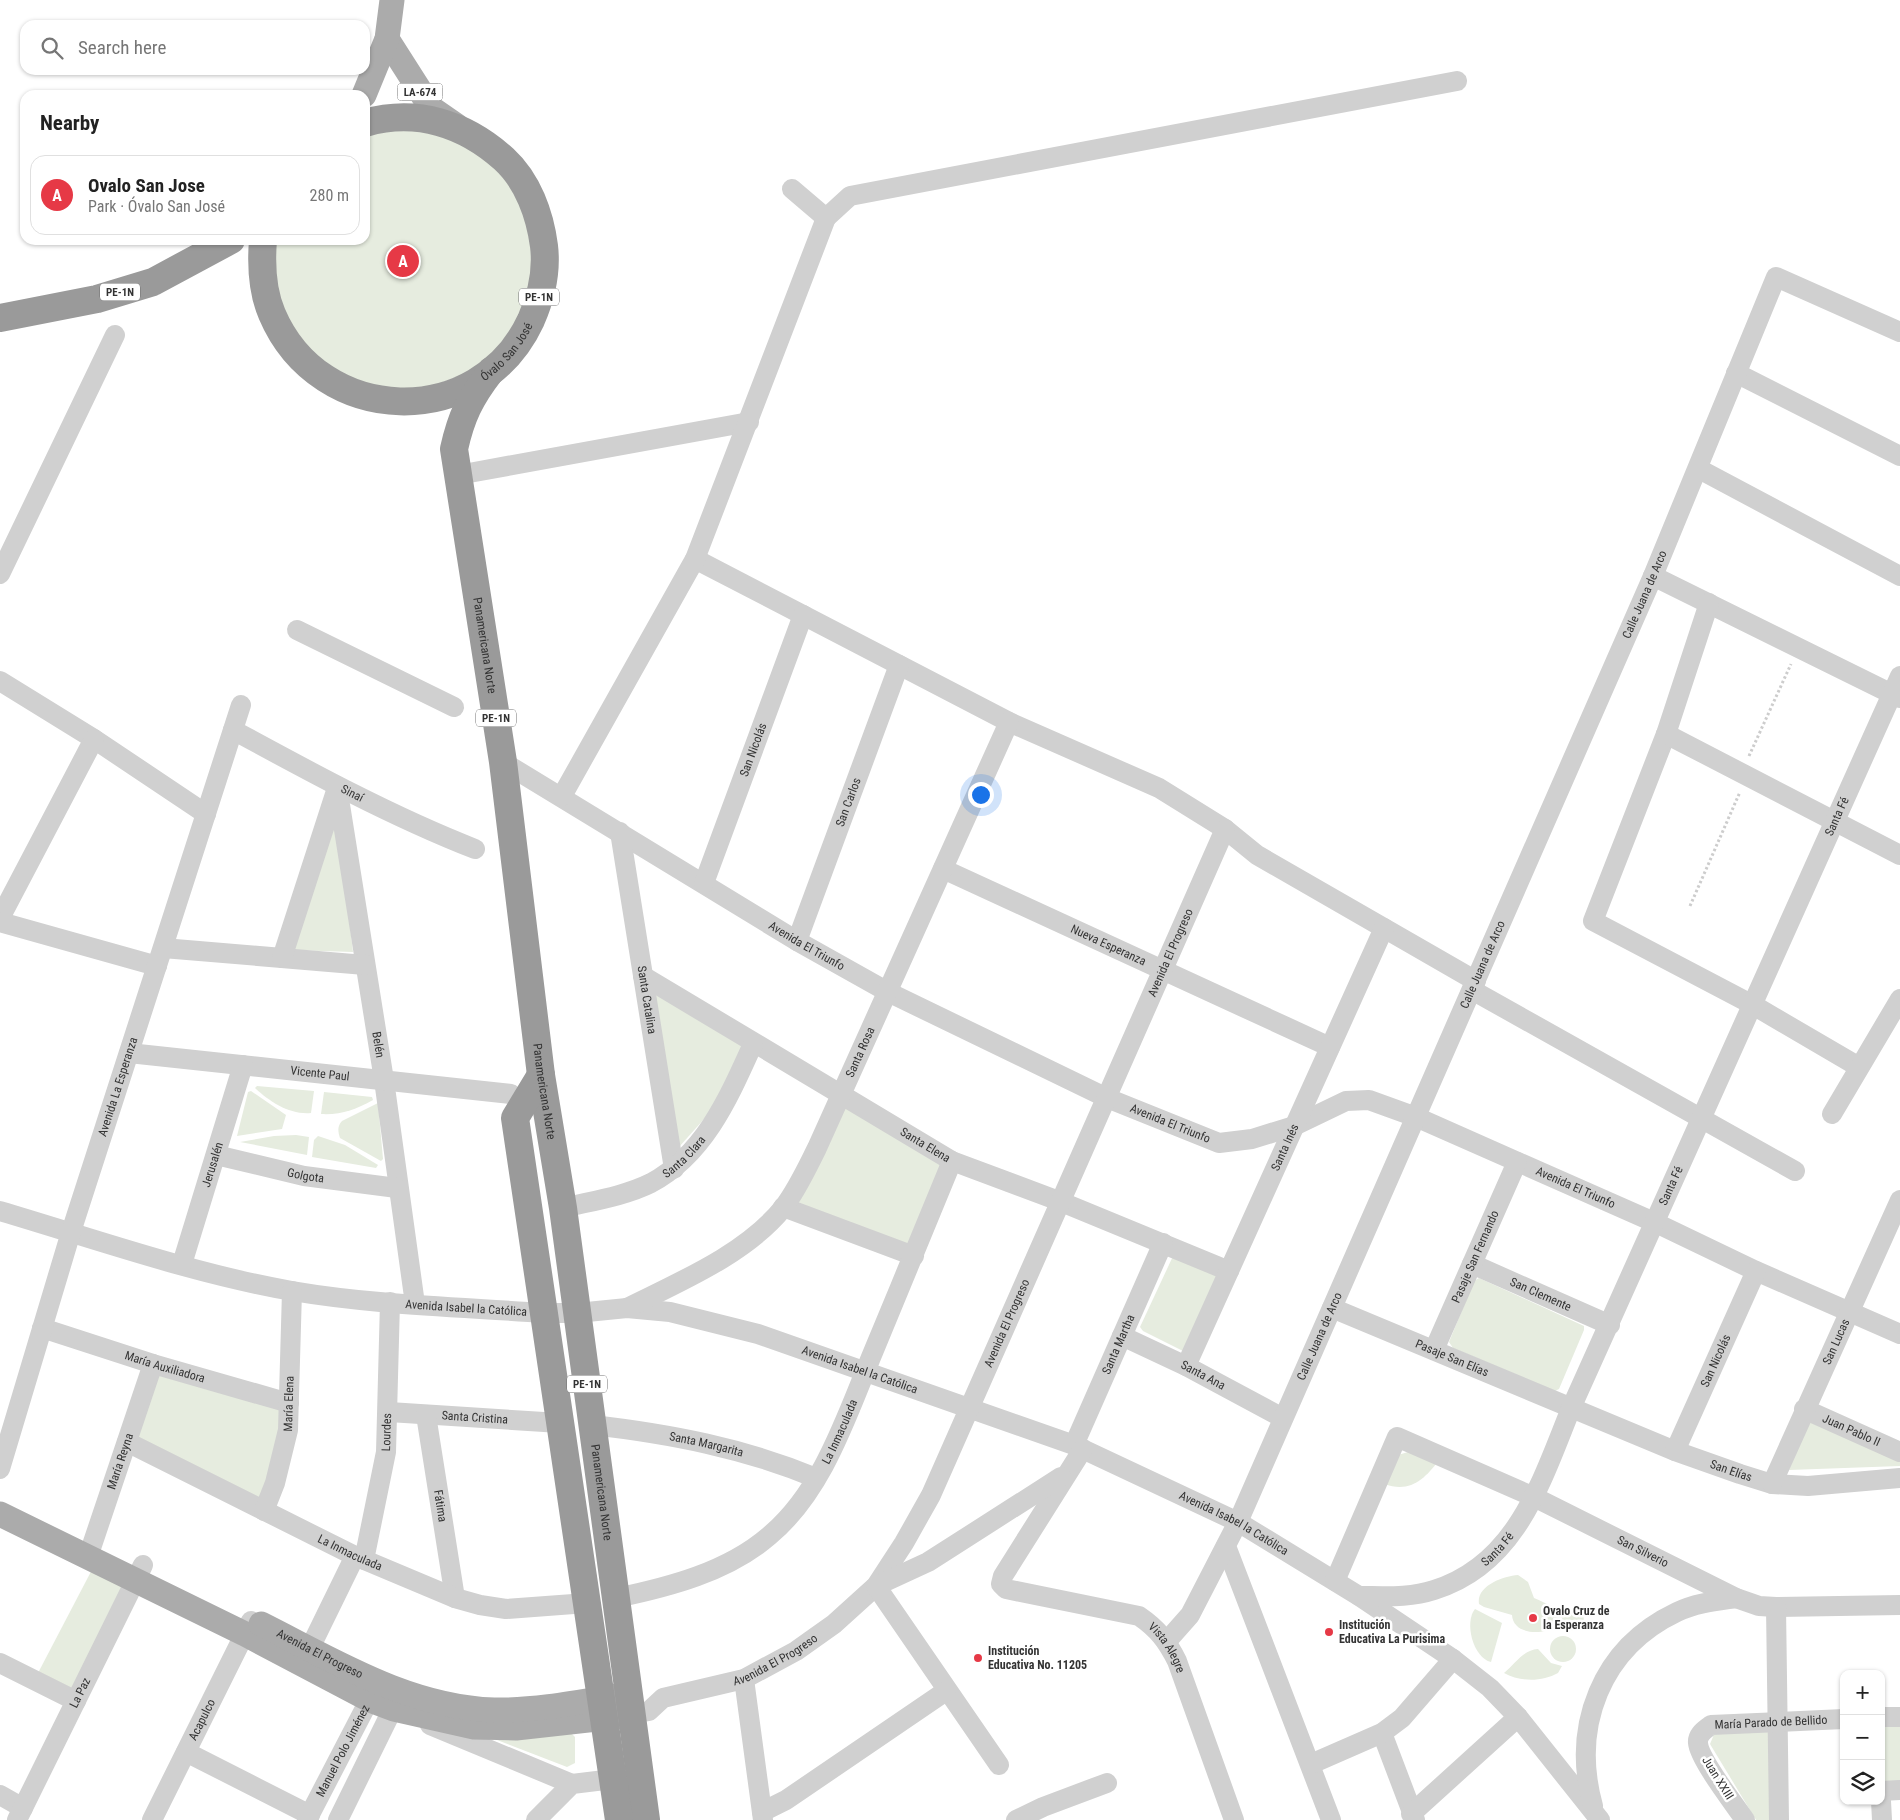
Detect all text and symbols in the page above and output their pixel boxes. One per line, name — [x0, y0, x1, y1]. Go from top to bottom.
search box — [20, 20, 370, 75]
icon: search — [38, 34, 66, 62]
text: Search here — [78, 36, 166, 59]
road number: LA-674 — [398, 84, 442, 100]
text: Nearby — [40, 111, 99, 135]
text: Ovalo San Jose — [88, 174, 205, 197]
text: A — [52, 186, 62, 205]
text: 280 m — [310, 186, 349, 205]
text: Park · Óvalo San José — [88, 197, 225, 216]
pin: A — [387, 242, 419, 280]
road number: PE-1N — [100, 284, 140, 300]
road number: PE-1N — [519, 288, 559, 306]
street label: Óvalo San José — [477, 320, 536, 384]
street label: Calle Juana de Arco — [1619, 548, 1670, 641]
street label: Panamericana Norte — [470, 596, 499, 695]
road number: PE-1N — [476, 710, 516, 726]
street label: San Nicolás — [737, 721, 770, 779]
street label: San Carlos — [833, 776, 864, 829]
street label: Sinaí — [339, 782, 367, 805]
your location — [968, 782, 994, 808]
street label: Santa Fé — [1822, 794, 1852, 838]
street label: Avenida El Progreso — [1145, 907, 1196, 999]
street label: Avenida El Triunfo — [766, 918, 847, 973]
street label: Calle Juana de Arco — [1457, 919, 1508, 1011]
street label: Nueva Esperanza — [1068, 922, 1148, 969]
street label: Santa Catalina — [635, 965, 659, 1035]
street label: Santa Rosa — [843, 1025, 878, 1079]
street label: Belén — [369, 1031, 387, 1059]
street label: Avenida La Esperanza — [95, 1035, 140, 1138]
street label: Panamericana Norte — [530, 1042, 559, 1141]
street label: Vicente Paul — [290, 1063, 350, 1084]
street label: Avenida El Triunfo — [1128, 1101, 1212, 1146]
street label: Santa Inés — [1268, 1122, 1301, 1173]
street label: Santa Elena — [898, 1125, 953, 1165]
street label: Santa Clara — [660, 1133, 709, 1181]
street label: Jerusalén — [199, 1140, 226, 1189]
street label: Avenida El Triunfo — [1534, 1164, 1618, 1211]
street label: Santa Fé — [1656, 1164, 1686, 1207]
street label: Golgota — [286, 1165, 325, 1186]
street label: Pasaje San Fernando — [1449, 1208, 1502, 1305]
street label: San Clemente — [1508, 1275, 1574, 1314]
street label: Avenida El Progreso — [981, 1277, 1032, 1369]
street label: Calle Juana de Arco — [1294, 1290, 1345, 1383]
street label: Avenida Isabel la Católica — [405, 1297, 528, 1319]
street label: Santa Martha — [1099, 1312, 1138, 1376]
street label: San Lucas — [1820, 1317, 1852, 1367]
street label: San Nicolás — [1698, 1332, 1734, 1389]
street label: Pasaje San Elías — [1413, 1337, 1491, 1379]
street label: Avenida Isabel la Católica — [800, 1343, 920, 1397]
street label: María Auxiliadora — [123, 1348, 207, 1386]
street label: Santa Ana — [1179, 1358, 1228, 1393]
street label: María Elena — [281, 1375, 297, 1432]
road number: PE-1N — [567, 1376, 607, 1392]
street label: La Inmaculada — [819, 1397, 860, 1466]
street label: Santa Cristina — [441, 1408, 509, 1427]
street label: Juan Pablo II — [1820, 1411, 1883, 1449]
street label: Lourdes — [379, 1413, 394, 1451]
street label: Santa Margarita — [668, 1429, 745, 1460]
street label: María Reyna — [104, 1431, 136, 1491]
street label: Panamericana Norte — [588, 1443, 615, 1542]
street label: San Elías — [1708, 1457, 1754, 1484]
street label: Avenida Isabel la Católica — [1177, 1488, 1291, 1558]
street label: Fátima — [431, 1489, 450, 1523]
street label: Santa Fé — [1478, 1529, 1517, 1569]
street label: La Inmaculada — [316, 1532, 384, 1574]
street label: San Silverio — [1615, 1533, 1671, 1570]
place label: Ovalo Cruz de la Esperanza — [1543, 1604, 1610, 1632]
marker: Ovalo Cruz de la Esperanza — [1527, 1612, 1539, 1624]
place label: Institución Educativa La Purisima — [1339, 1618, 1445, 1646]
street label: Vista Alegre — [1146, 1619, 1188, 1675]
street label: Avenida El Progreso — [274, 1626, 365, 1681]
marker: Institución Educativa La Purisima — [1323, 1626, 1335, 1638]
street label: Avenida El Progreso — [732, 1631, 820, 1688]
place label: Institución Educativa No. 11205 — [988, 1644, 1087, 1672]
marker: Institución Educativa No. 11205 — [972, 1652, 984, 1664]
map controls — [1840, 1670, 1885, 1805]
button: + — [1840, 1670, 1885, 1715]
street label: La Paz — [67, 1675, 93, 1710]
street label: Acapulco — [186, 1697, 218, 1743]
street label: Manuel Polo Jiménez — [313, 1702, 373, 1799]
street label: María Parado de Bellido — [1714, 1713, 1828, 1732]
button: − — [1840, 1715, 1885, 1760]
street label: Juan XXIII — [1699, 1754, 1737, 1802]
button: layers — [1840, 1760, 1885, 1805]

